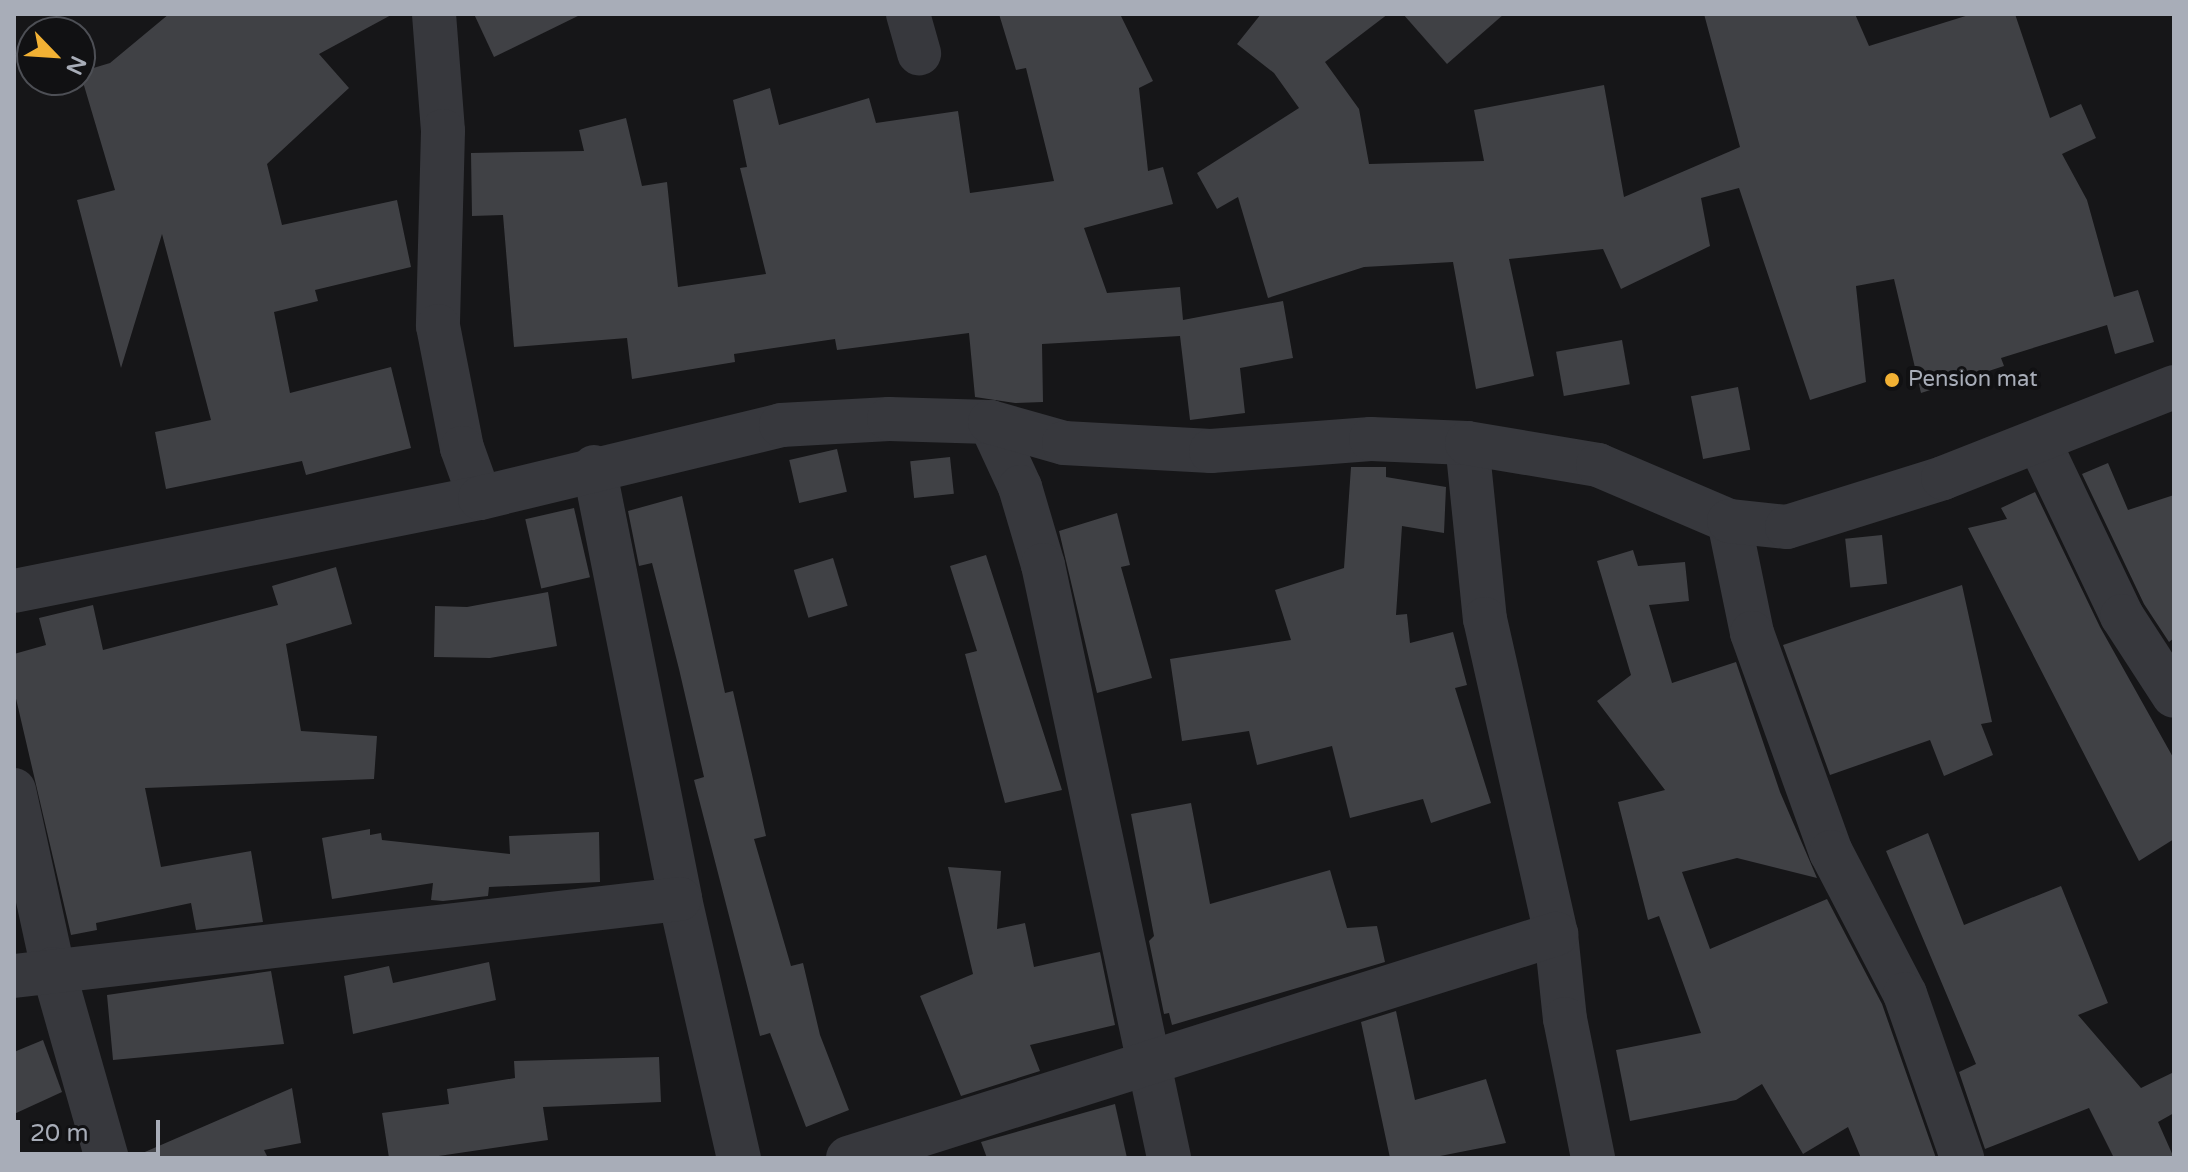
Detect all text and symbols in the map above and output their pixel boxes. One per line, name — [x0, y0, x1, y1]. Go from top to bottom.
north arrow — [16, 16, 96, 96]
text: N — [60, 52, 91, 79]
place label: Pension mat — [1908, 367, 2038, 393]
marker: Pension mat — [1883, 371, 1901, 389]
scale bar — [20, 1104, 164, 1154]
text: 20 m — [30, 1119, 88, 1148]

